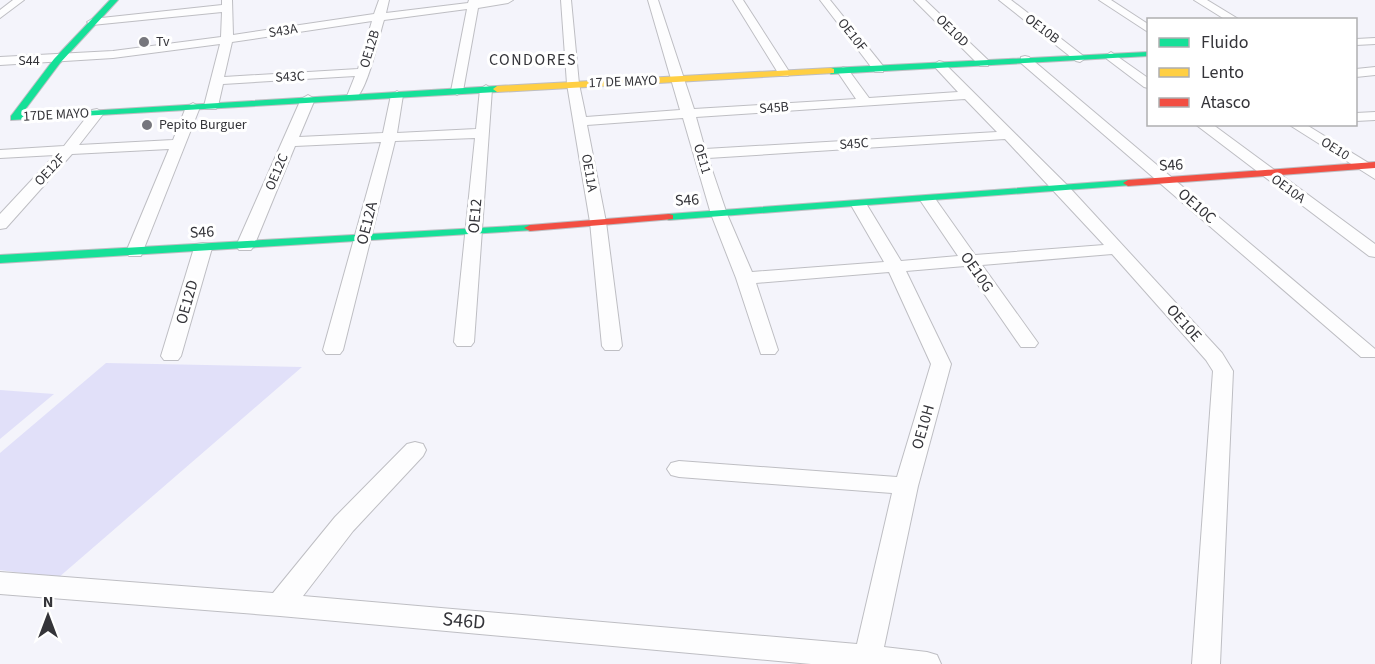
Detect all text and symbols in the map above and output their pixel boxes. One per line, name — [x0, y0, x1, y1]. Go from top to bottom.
street label: OE10B — [1020, 9, 1064, 49]
street label: OE10D — [931, 10, 973, 52]
street label: OE10F — [833, 14, 871, 56]
legend — [1147, 18, 1357, 126]
street label: S43A — [267, 19, 299, 43]
street label: OE12B — [355, 28, 385, 70]
text: Fluido — [1201, 30, 1248, 55]
place label: Tv — [156, 32, 170, 52]
marker: Tv — [137, 35, 151, 49]
district label: CONDORES — [489, 49, 577, 71]
street label: S44 — [18, 51, 40, 71]
text: Lento — [1201, 60, 1244, 85]
street label: S43C — [275, 66, 305, 88]
street label: 17 DE MAYO — [588, 71, 658, 93]
text: Atasco — [1201, 90, 1250, 115]
street label: S45B — [759, 97, 789, 119]
street label: 17DE MAYO — [22, 103, 90, 127]
place label: Pepito Burguer — [159, 115, 247, 135]
marker: Pepito Burguer — [140, 118, 154, 132]
street label: OE10 — [1317, 132, 1353, 166]
street label: S45C — [839, 133, 869, 155]
street label: OE11 — [688, 141, 716, 177]
street label: OE12F — [30, 149, 70, 191]
street label: OE12C — [260, 150, 294, 194]
street label: OE11A — [576, 152, 602, 194]
street label: S46 — [1158, 153, 1184, 177]
street label: OE10A — [1267, 170, 1310, 209]
street label: OE10C — [1173, 183, 1221, 229]
street label: S46 — [674, 188, 700, 212]
street label: OE12 — [463, 198, 487, 234]
street label: OE12A — [351, 199, 383, 247]
street label: S46 — [189, 220, 215, 244]
street label: OE10G — [955, 247, 999, 297]
street label: OE12D — [170, 277, 204, 327]
street label: OE10E — [1161, 300, 1207, 346]
street label: OE10H — [906, 402, 940, 452]
north arrow — [18, 586, 78, 646]
text: N — [43, 591, 53, 613]
street label: S46D — [441, 605, 487, 637]

